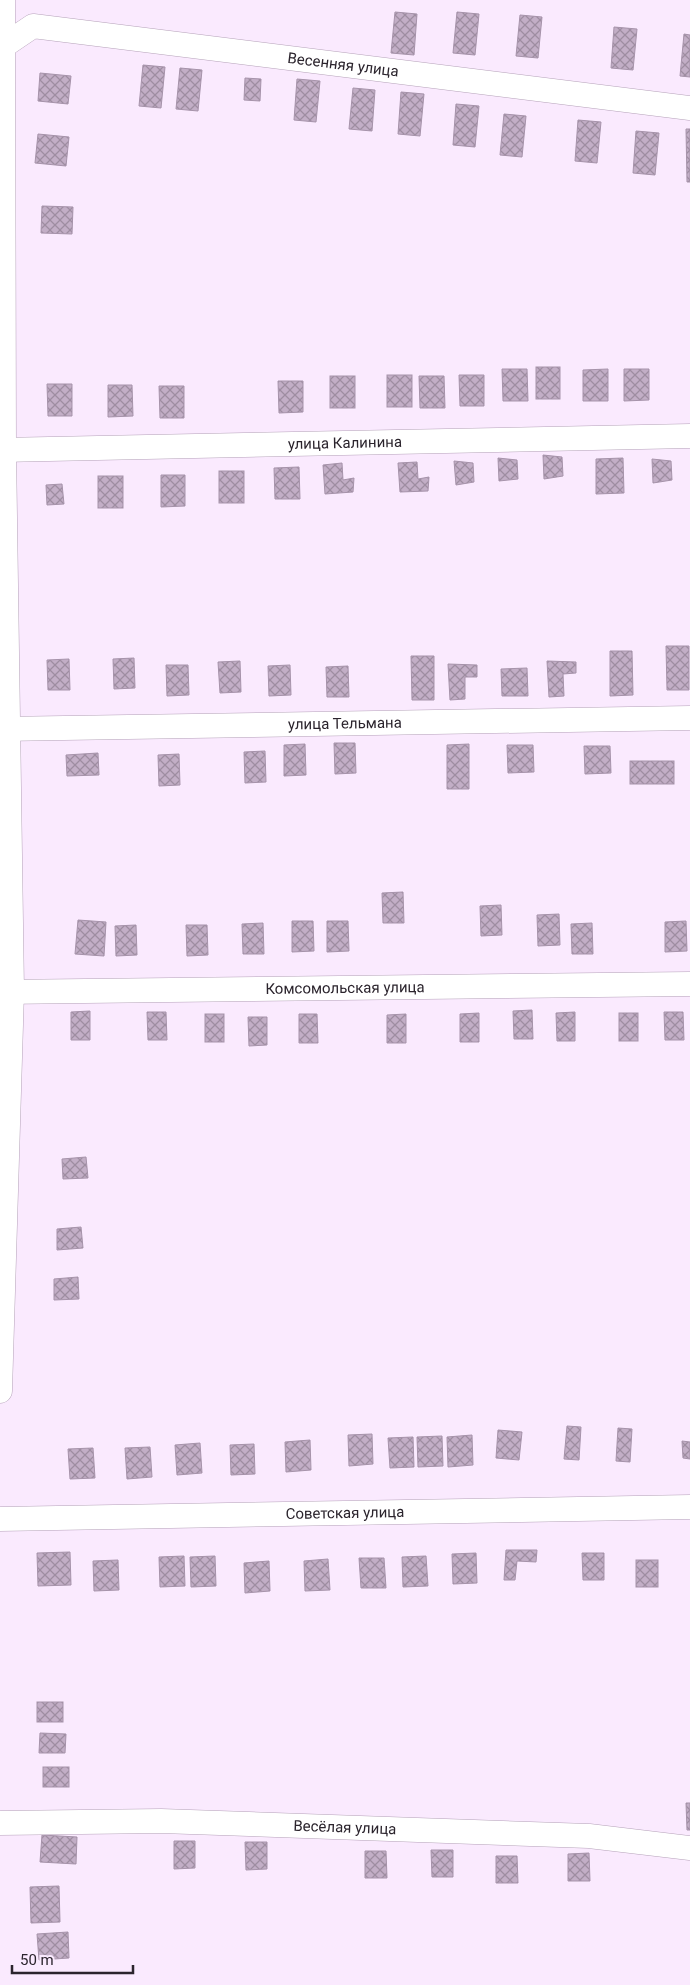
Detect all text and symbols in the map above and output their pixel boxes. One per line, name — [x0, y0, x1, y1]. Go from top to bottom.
street label: Весенняя улица — [287, 49, 400, 81]
street label: улица Калинина — [288, 433, 402, 453]
street label: улица Тельмана — [288, 714, 402, 733]
street label: Комсомольская улица — [265, 978, 425, 998]
street label: Советская улица — [285, 1503, 404, 1523]
street label: Весёлая улица — [293, 1817, 397, 1838]
scale bar — [12, 1942, 134, 1974]
text: 50 m — [20, 1951, 54, 1969]

